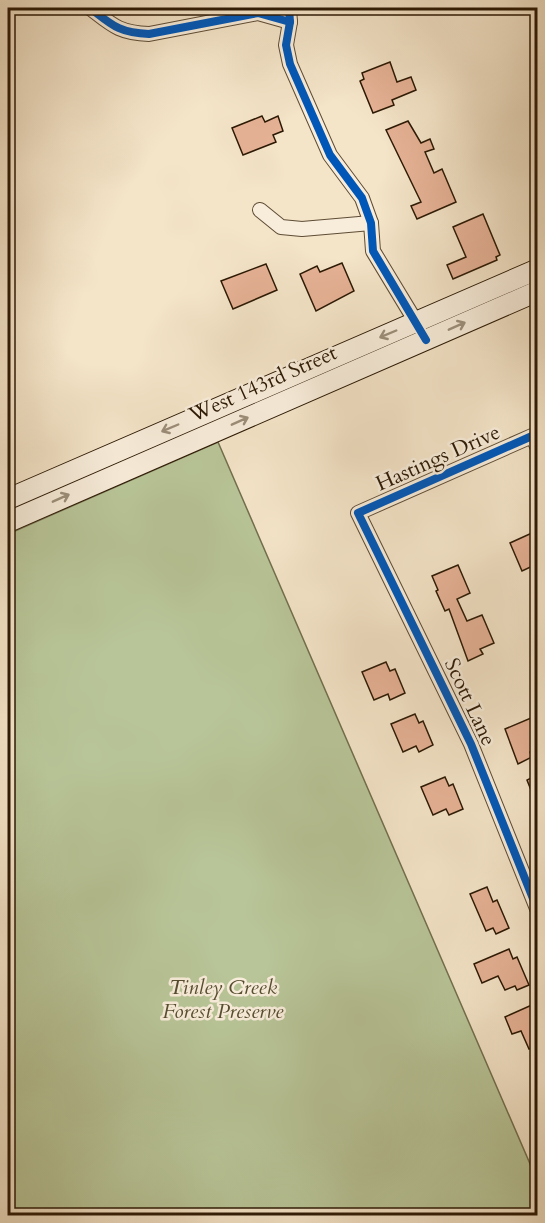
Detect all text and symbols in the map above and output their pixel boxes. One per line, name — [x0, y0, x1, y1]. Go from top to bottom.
one-way arrow — [448, 320, 466, 331]
one-way arrow — [379, 329, 397, 340]
street label: West 143rd Street — [183, 338, 342, 430]
one-way arrow — [231, 414, 249, 425]
street label: Hastings Drive — [371, 418, 505, 498]
one-way arrow — [162, 423, 180, 434]
one-way arrow — [52, 492, 70, 504]
street label: Scott Lane — [437, 653, 503, 751]
park label: Tinley Creek Forest Preserve — [163, 973, 284, 1026]

